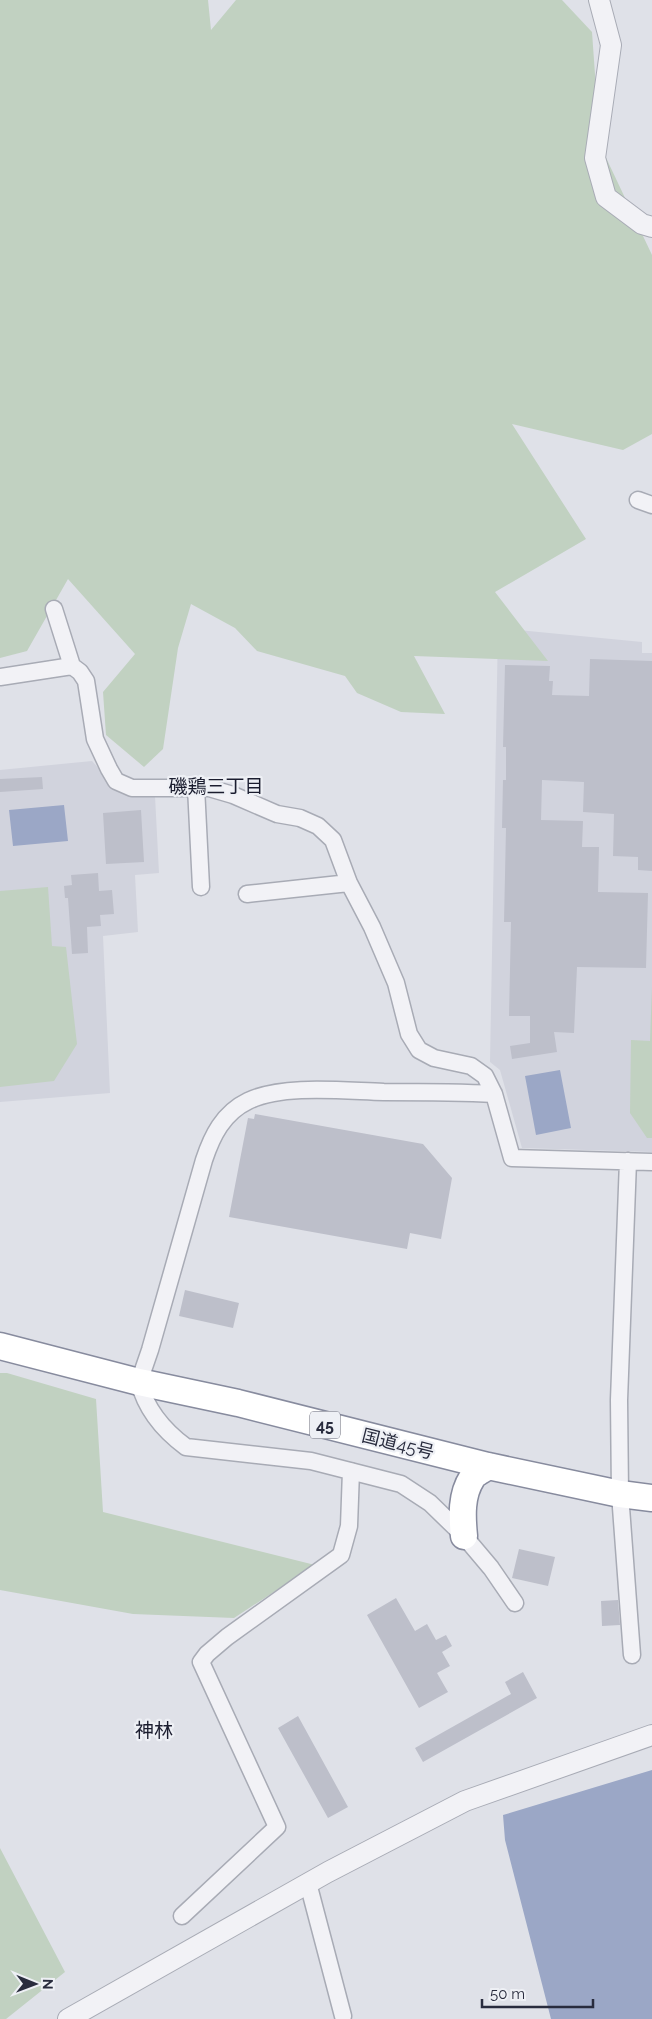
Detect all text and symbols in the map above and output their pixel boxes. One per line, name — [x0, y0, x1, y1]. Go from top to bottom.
district label: 磯鶏三丁目 — [168, 775, 264, 797]
road number: 45 — [310, 1412, 340, 1438]
street label: 国道45号 — [360, 1424, 436, 1463]
district label: 神林 — [135, 1719, 173, 1741]
north arrow — [10, 1959, 60, 2009]
scale bar — [482, 1976, 593, 2008]
text: N — [40, 1979, 56, 1990]
text: 50 m — [490, 1985, 525, 2003]

